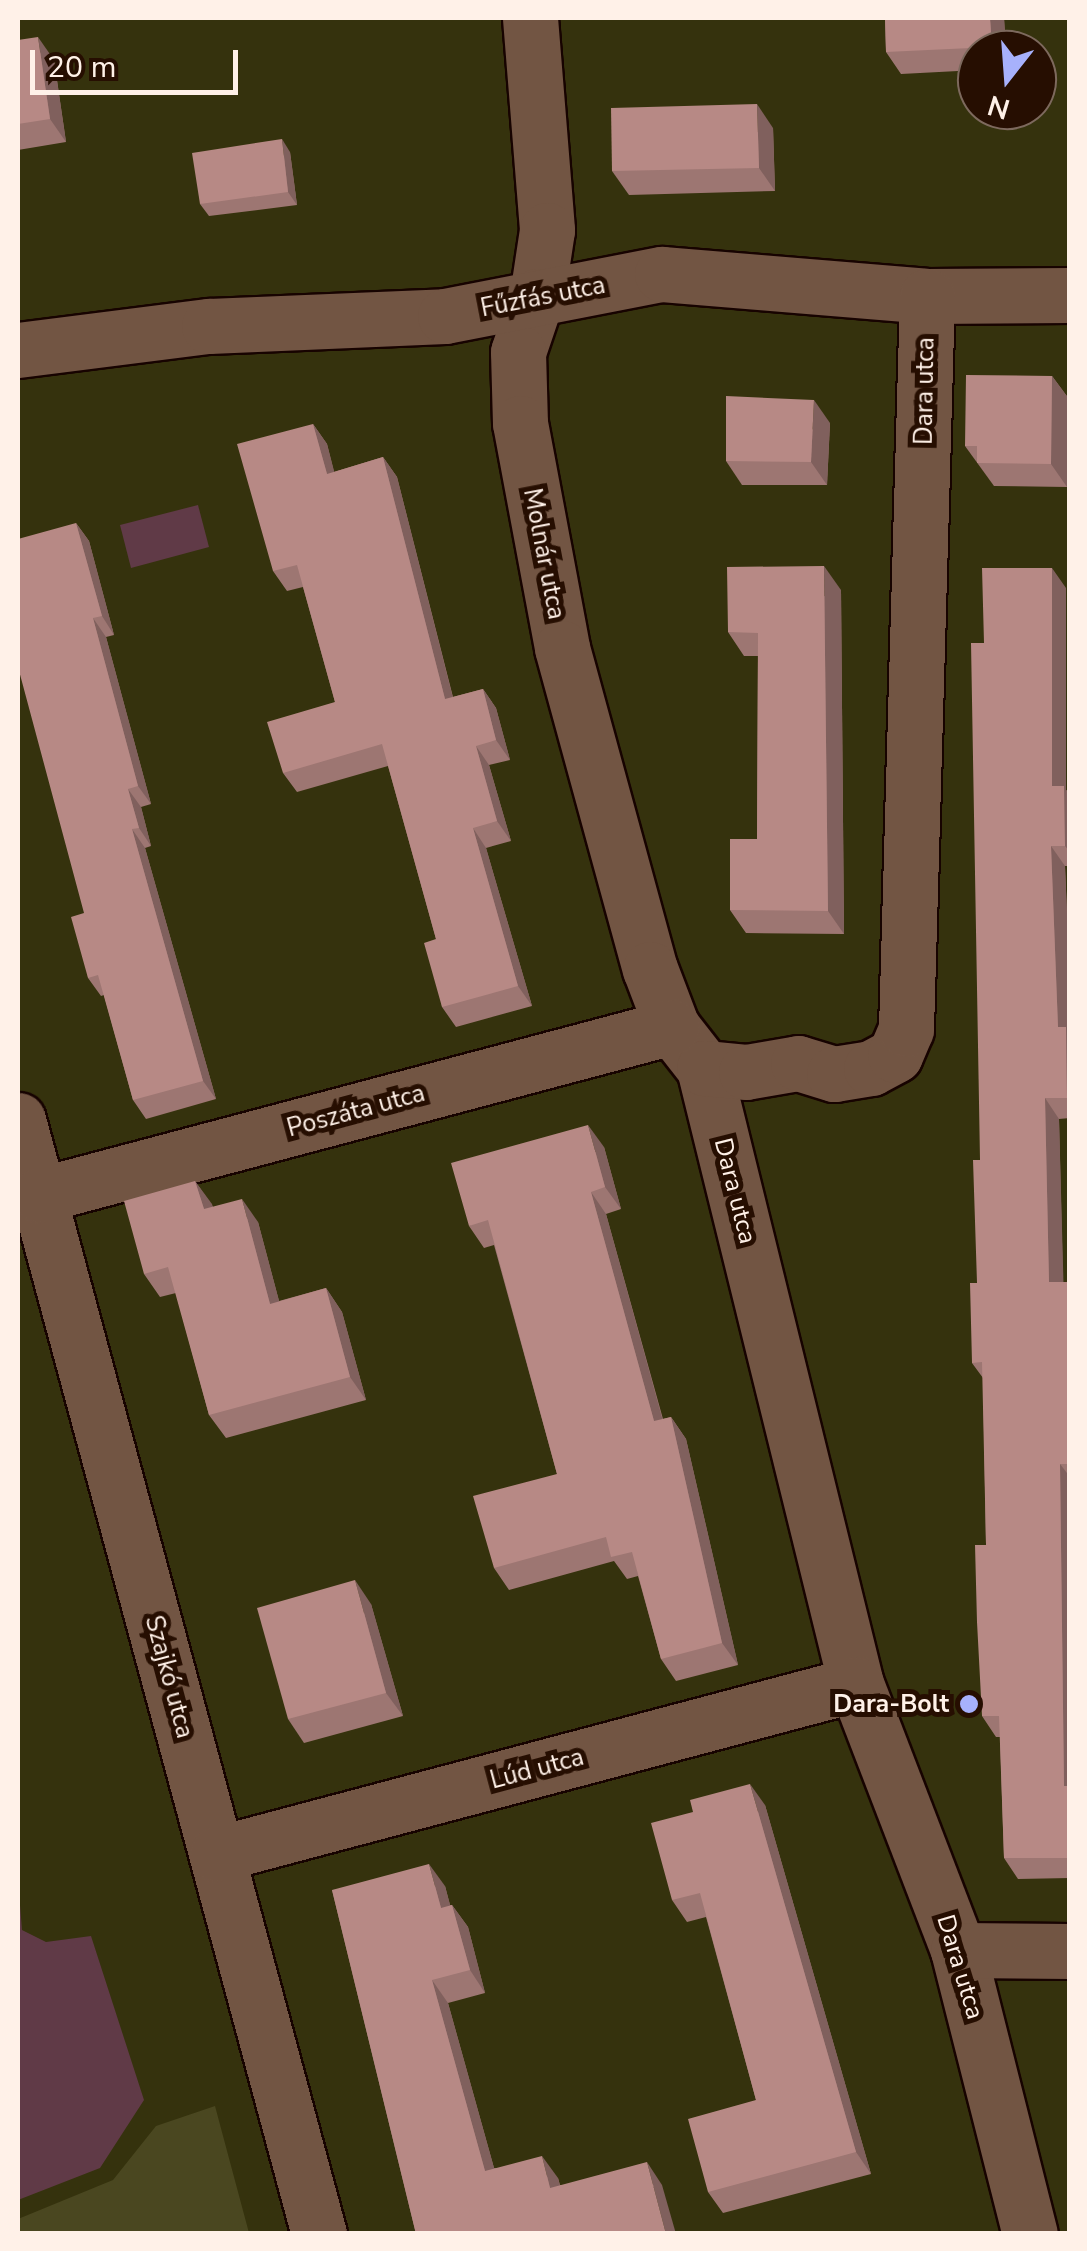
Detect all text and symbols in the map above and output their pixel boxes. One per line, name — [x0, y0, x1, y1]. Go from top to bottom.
scale bar — [35, 30, 242, 92]
north arrow — [957, 30, 1057, 130]
text: 20 m — [47, 47, 116, 88]
text: N — [983, 86, 1014, 128]
street label: Fűzfás utca — [478, 270, 608, 324]
street label: Dara utca — [909, 337, 941, 445]
street label: Molnár utca — [517, 486, 571, 622]
street label: Poszáta utca — [284, 1078, 428, 1144]
street label: Dara utca — [707, 1135, 763, 1247]
street label: Szajkó utca — [138, 1612, 200, 1742]
place label: Dara-Bolt — [833, 1689, 949, 1719]
marker: Dara-Bolt — [958, 1693, 980, 1715]
street label: Lúd utca — [487, 1742, 587, 1796]
street label: Dara utca — [930, 1911, 990, 2023]

